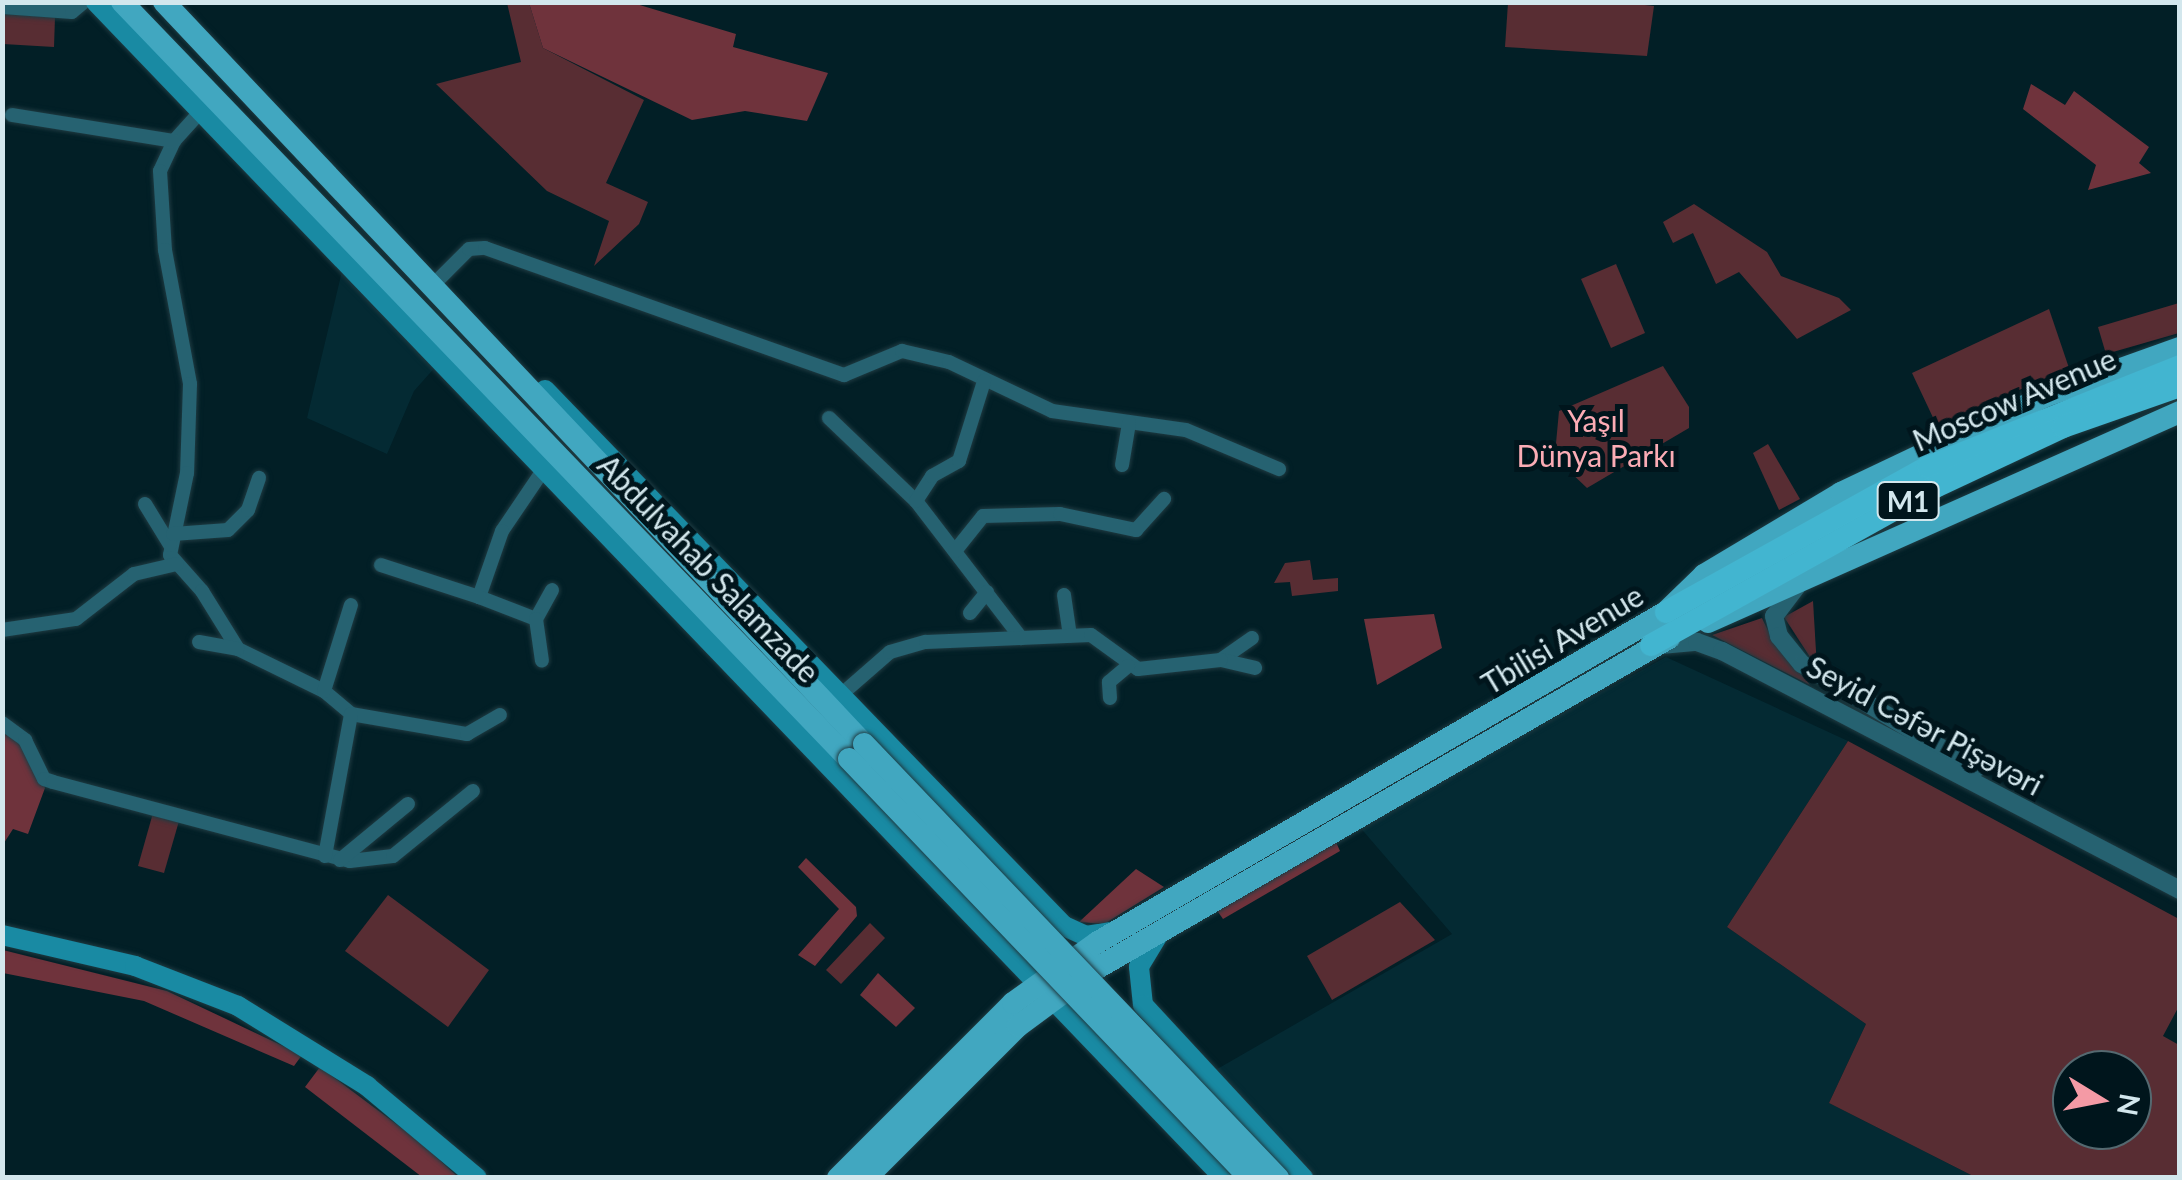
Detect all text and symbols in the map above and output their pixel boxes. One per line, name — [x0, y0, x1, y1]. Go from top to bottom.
street label: Moscow Avenue — [1906, 340, 2122, 458]
park label: Yaşıl Dünya Parkı — [1516, 402, 1676, 472]
street label: Abdulvahab Salamzade — [591, 447, 827, 689]
road number: M1 — [1876, 478, 1940, 524]
street label: Tbilisi Avenue — [1474, 576, 1650, 702]
street label: Seyid Cəfər Pişəvəri — [1801, 648, 2049, 802]
north arrow — [2052, 1050, 2152, 1150]
text: N — [2111, 1091, 2148, 1118]

